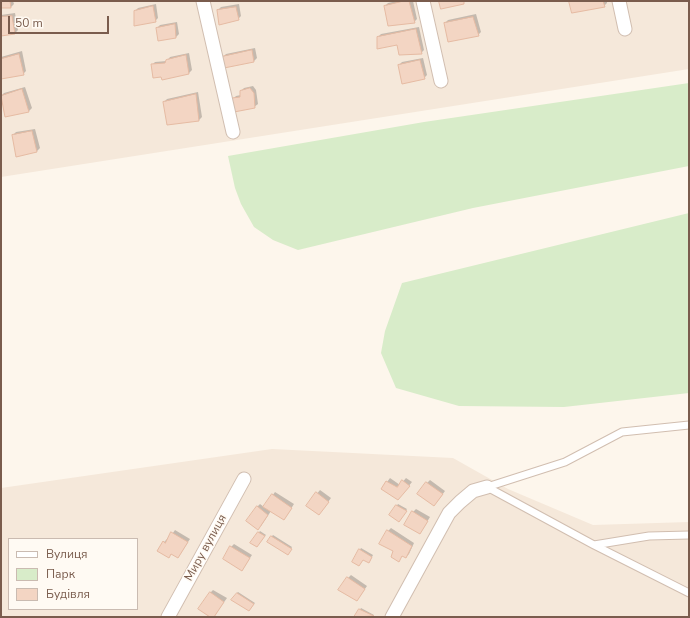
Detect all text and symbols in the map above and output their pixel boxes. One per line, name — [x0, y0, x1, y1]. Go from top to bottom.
scale bar — [10, 8, 111, 34]
text: 50 m — [15, 15, 43, 31]
street label: Миру вулиця — [182, 512, 230, 584]
legend — [8, 538, 138, 610]
text: Вулиця — [46, 546, 88, 562]
text: Парк — [46, 566, 75, 582]
text: Будівля — [46, 586, 90, 602]

